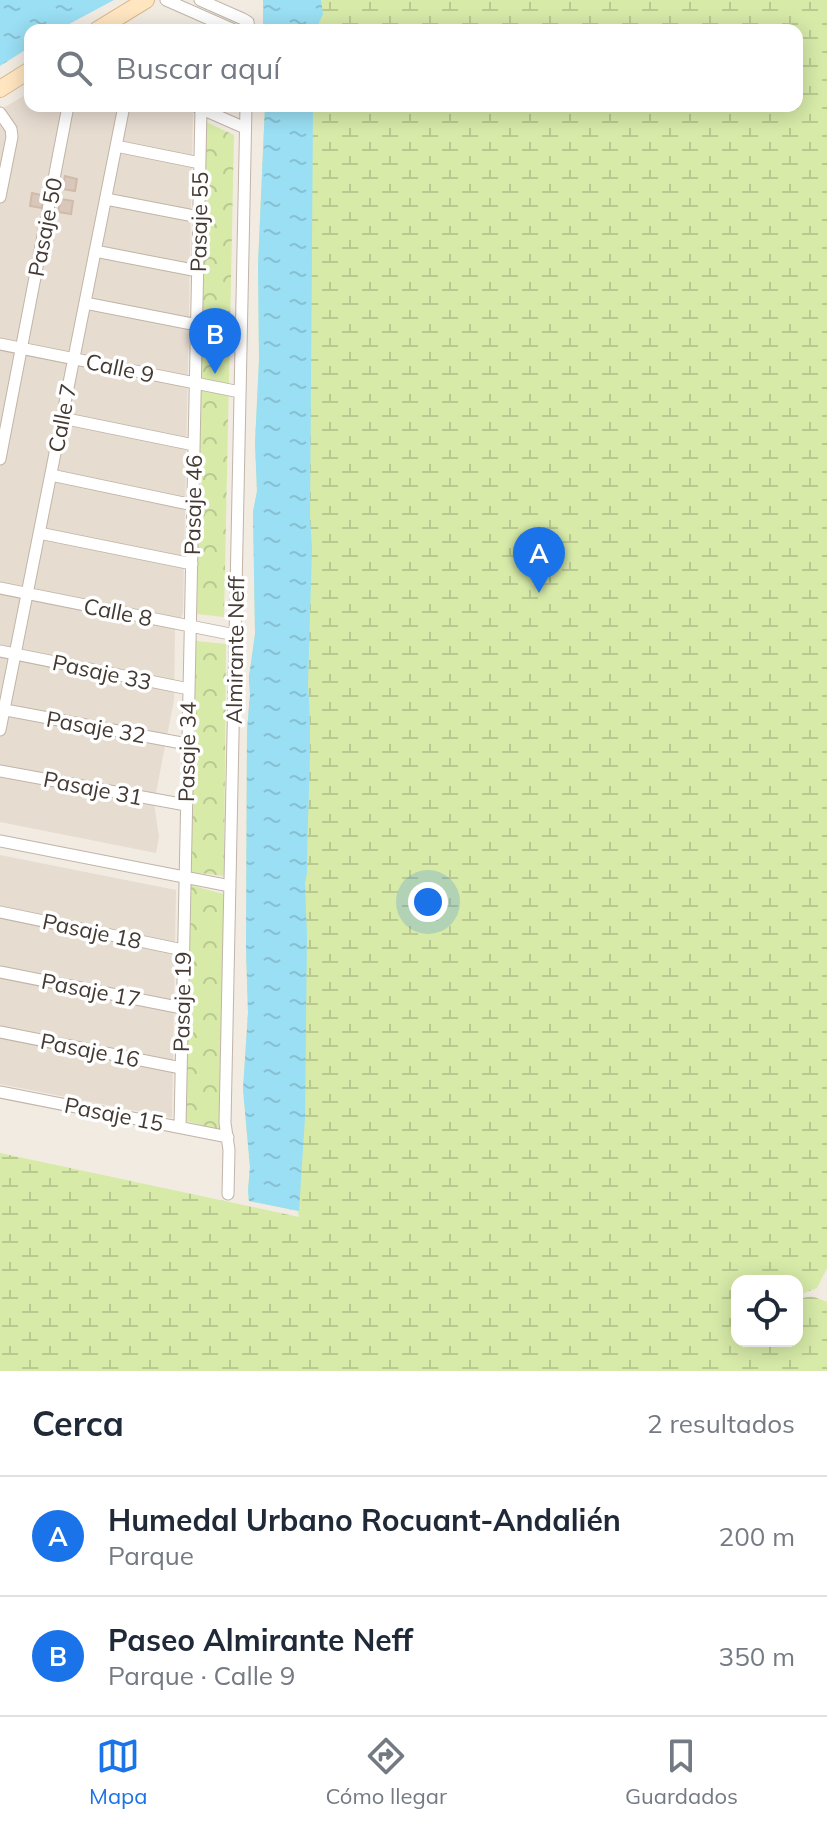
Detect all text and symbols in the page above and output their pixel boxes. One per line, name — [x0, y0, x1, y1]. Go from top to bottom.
search box — [24, 24, 803, 112]
icon: search — [52, 46, 96, 90]
text: Buscar aquí — [116, 49, 281, 87]
street label: Pasaje 55 — [184, 172, 214, 272]
street label: Pasaje 50 — [22, 175, 68, 279]
pin: B — [189, 308, 241, 374]
street label: Calle 9 — [83, 347, 157, 389]
street label: Calle 7 — [42, 381, 82, 455]
street label: Pasaje 46 — [178, 455, 208, 555]
pin: A — [513, 527, 565, 593]
street label: Almirante Neff — [220, 575, 250, 724]
street label: Calle 8 — [81, 592, 155, 632]
street label: Pasaje 33 — [50, 648, 154, 696]
street label: Pasaje 34 — [172, 702, 202, 802]
street label: Pasaje 32 — [44, 704, 148, 750]
street label: Pasaje 31 — [41, 765, 145, 811]
your location — [408, 882, 448, 922]
street label: Pasaje 18 — [40, 907, 144, 955]
street label: Pasaje 19 — [167, 952, 197, 1052]
street label: Pasaje 17 — [39, 967, 143, 1013]
street label: Pasaje 16 — [38, 1027, 142, 1073]
street label: Pasaje 15 — [62, 1091, 166, 1137]
map controls — [731, 1275, 803, 1347]
button: locate — [731, 1275, 803, 1347]
text: Cerca — [32, 1402, 124, 1445]
text: 2 resultados — [647, 1407, 795, 1440]
text: Humedal Urbano Rocuant-Andalién — [108, 1501, 621, 1539]
text: A — [48, 1520, 68, 1553]
text: 200 m — [719, 1520, 795, 1553]
text: Parque — [108, 1539, 194, 1572]
text: Paseo Almirante Neff — [108, 1621, 413, 1659]
text: B — [49, 1640, 67, 1673]
text: 350 m — [719, 1640, 795, 1673]
text: Parque · Calle 9 — [108, 1659, 295, 1692]
tab: Mapa — [89, 1734, 148, 1810]
tab: Cómo llegar — [326, 1734, 447, 1810]
tab: Guardados — [625, 1734, 738, 1810]

